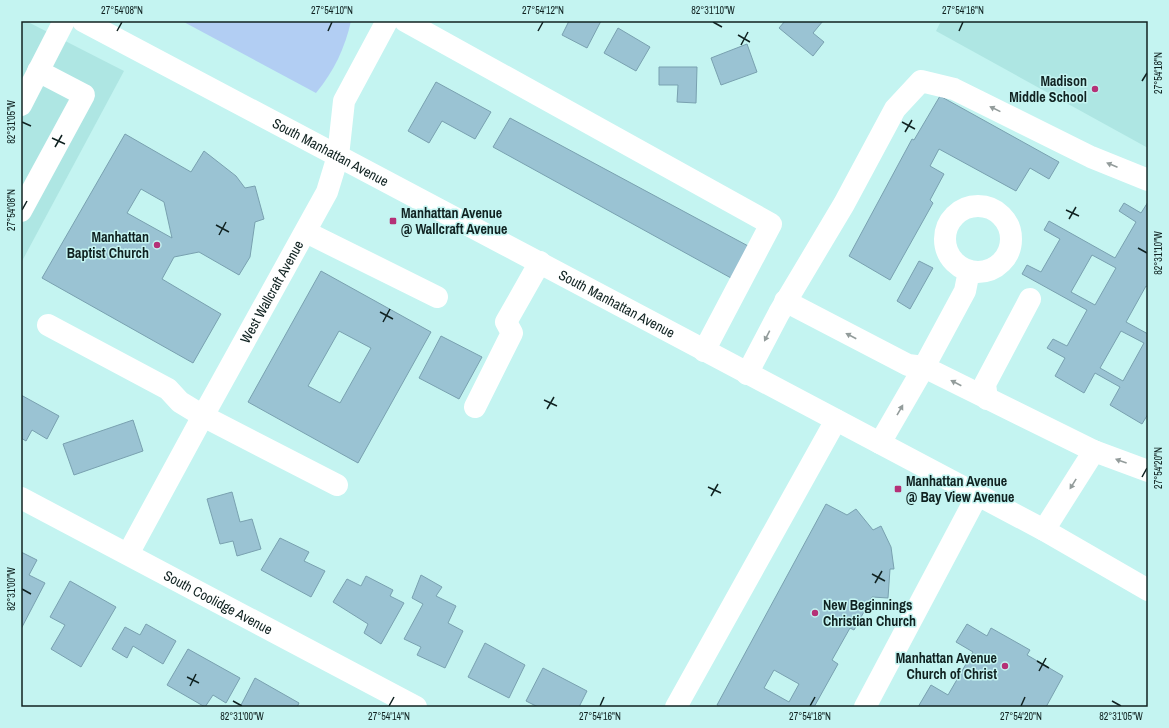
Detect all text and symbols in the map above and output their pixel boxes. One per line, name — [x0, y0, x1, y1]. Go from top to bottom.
text: 27°54'08"N — [101, 4, 143, 17]
text: 27°54'10"N — [311, 4, 353, 17]
text: 27°54'12"N — [522, 4, 564, 17]
text: 82°31'10"W — [691, 4, 735, 17]
text: 27°54'16"N — [942, 4, 984, 17]
text: 27°54'18"N — [1152, 52, 1165, 94]
place label: Madison Middle School — [1009, 72, 1087, 106]
marker: Madison Middle School — [1090, 84, 1100, 94]
text: 82°31'05"W — [5, 100, 18, 144]
one-way arrow — [989, 106, 1001, 112]
street label: South Manhattan Avenue — [269, 114, 392, 190]
one-way arrow — [1106, 162, 1118, 168]
text: 27°54'08"N — [5, 189, 18, 231]
place label: Manhattan Avenue @ Wallcraft Avenue — [401, 204, 507, 238]
marker: Manhattan Avenue @ Wallcraft Avenue — [388, 216, 398, 226]
place label: Manhattan Baptist Church — [67, 228, 149, 262]
text: 82°31'10"W — [1152, 231, 1165, 275]
street label: West Wallcraft Avenue — [236, 237, 307, 346]
marker: Manhattan Baptist Church — [152, 240, 162, 250]
street label: South Manhattan Avenue — [556, 266, 678, 342]
one-way arrow — [764, 330, 770, 341]
one-way arrow — [845, 332, 856, 339]
one-way arrow — [950, 380, 961, 386]
one-way arrow — [896, 404, 903, 416]
text: 27°54'20"N — [1152, 447, 1165, 489]
one-way arrow — [1114, 457, 1126, 463]
place label: Manhattan Avenue @ Bay View Avenue — [906, 472, 1014, 506]
one-way arrow — [1069, 479, 1077, 489]
marker: Manhattan Avenue @ Bay View Avenue — [893, 484, 903, 494]
street label: South Coolidge Avenue — [161, 566, 276, 638]
text: 82°31'00"W — [5, 567, 18, 611]
place label: New Beginnings Christian Church — [823, 596, 916, 630]
marker: New Beginnings Christian Church — [810, 608, 820, 618]
place label: Manhattan Avenue Church of Christ — [896, 649, 997, 683]
marker: Manhattan Avenue Church of Christ — [1000, 661, 1010, 671]
text: 82°31'00"W — [220, 710, 264, 723]
text: 27°54'14"N — [368, 710, 410, 723]
text: 27°54'16"N — [579, 710, 621, 723]
text: 27°54'18"N — [789, 710, 831, 723]
text: 27°54'20"N — [1000, 710, 1042, 723]
text: 82°31'05"W — [1099, 710, 1143, 723]

